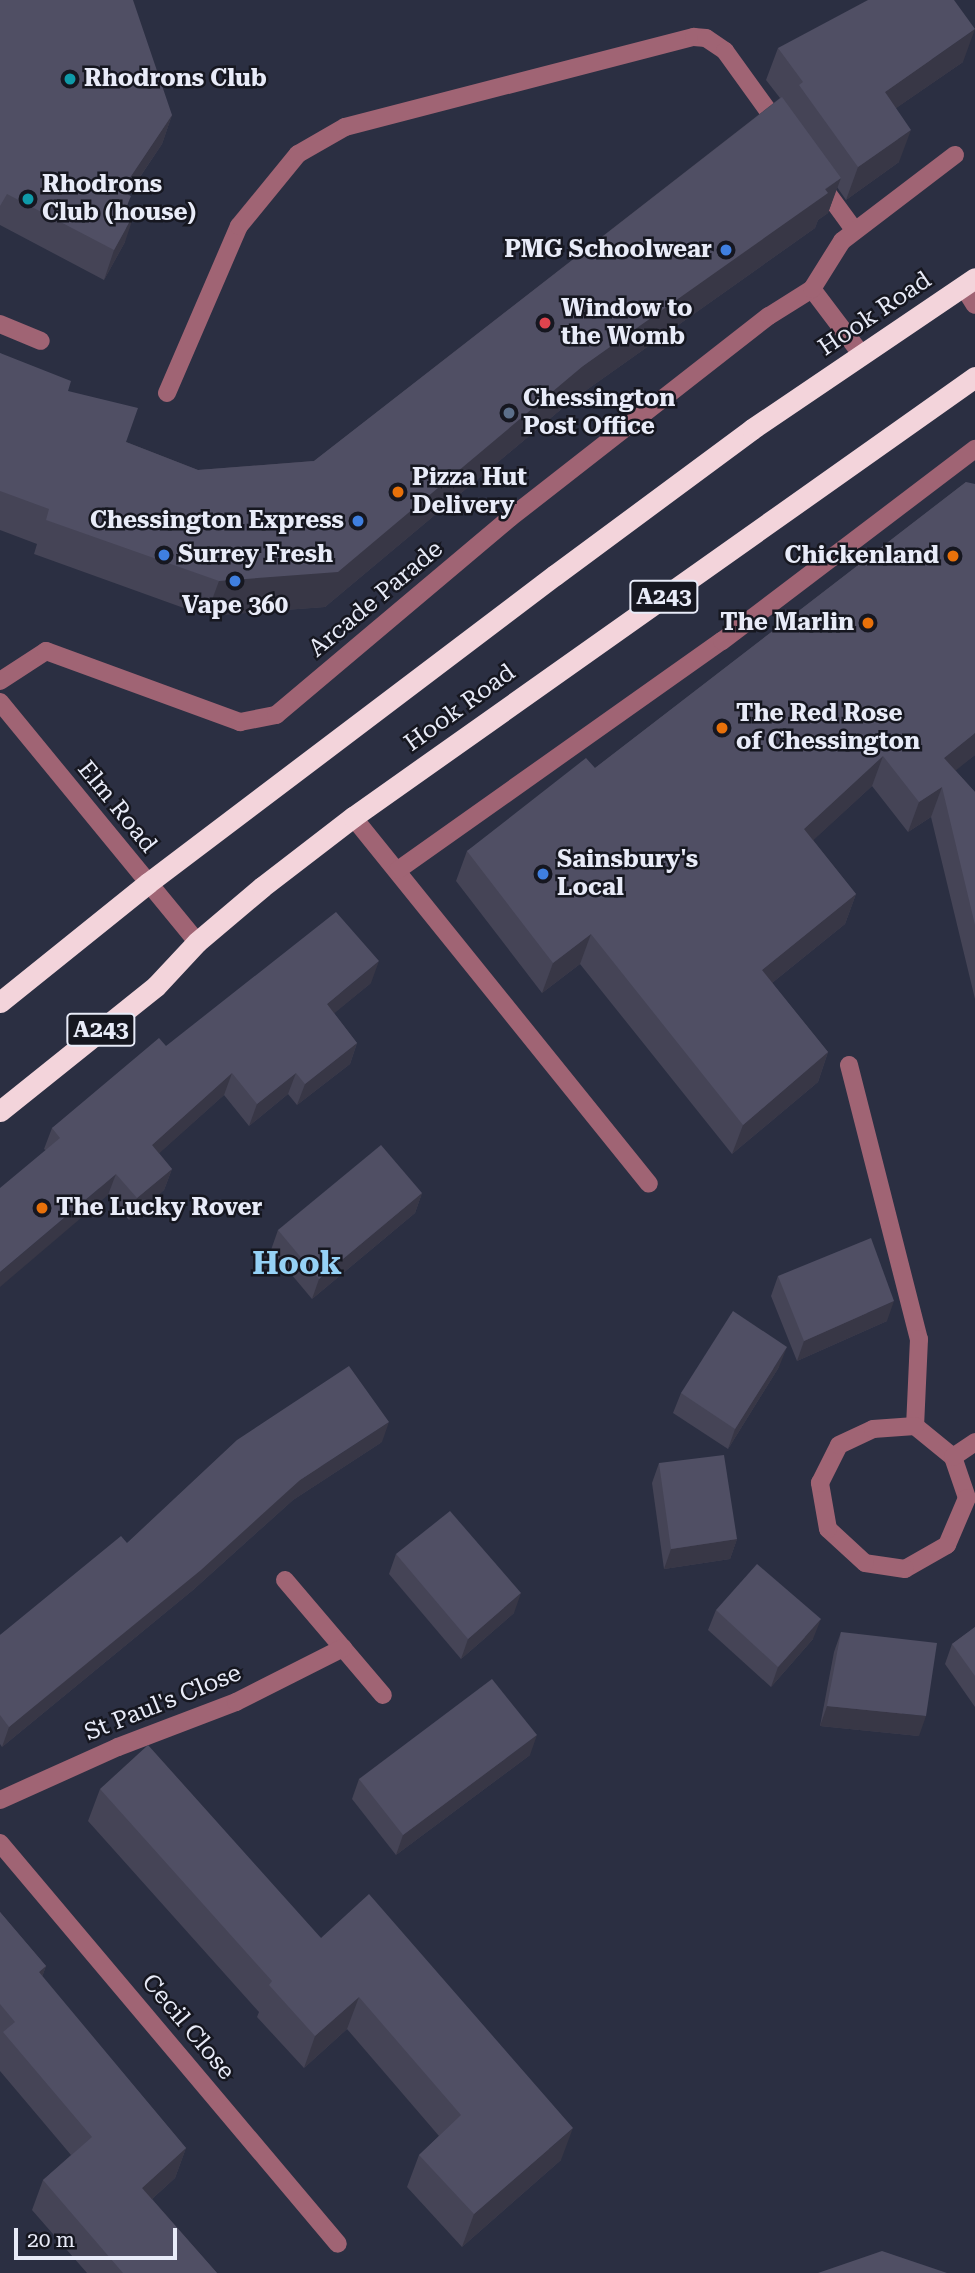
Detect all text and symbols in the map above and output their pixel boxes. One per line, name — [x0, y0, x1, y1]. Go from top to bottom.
place label: Rhodrons Club — [84, 65, 267, 93]
marker: Rhodrons Club — [62, 71, 78, 87]
place label: Rhodrons Club (house) — [42, 171, 196, 227]
marker: Rhodrons Club (house) — [20, 191, 36, 207]
place label: PMG Schoolwear — [504, 236, 712, 264]
marker: PMG Schoolwear — [718, 242, 734, 258]
street label: Hook Road — [813, 266, 937, 362]
place label: Window to the Womb — [561, 295, 692, 351]
marker: Window to the Womb — [535, 313, 555, 333]
place label: Chessington Post Office — [523, 385, 675, 441]
marker: Chessington Post Office — [501, 405, 517, 421]
place label: Pizza Hut Delivery — [412, 464, 527, 520]
marker: Pizza Hut Delivery — [390, 484, 406, 500]
place label: Chessington Express — [90, 507, 344, 535]
marker: Chessington Express — [350, 513, 366, 529]
street label: Arcade Parade — [303, 535, 449, 663]
place label: Surrey Fresh — [178, 541, 333, 569]
place label: Chickenland — [784, 542, 939, 570]
marker: Surrey Fresh — [156, 547, 172, 563]
marker: Chickenland — [945, 548, 961, 564]
marker: Vape 360 — [227, 573, 243, 589]
road number: A243 — [629, 578, 699, 617]
place label: Vape 360 — [182, 592, 288, 620]
place label: The Marlin — [720, 609, 854, 637]
marker: The Marlin — [860, 615, 876, 631]
street label: Hook Road — [399, 658, 521, 758]
place label: The Red Rose of Chessington — [736, 700, 920, 756]
marker: The Red Rose of Chessington — [714, 720, 730, 736]
street label: Elm Road — [71, 755, 163, 859]
place label: Sainsbury's Local — [557, 846, 698, 902]
marker: Sainsbury's Local — [535, 866, 551, 882]
road number: A243 — [66, 1010, 136, 1050]
place label: The Lucky Rover — [56, 1194, 262, 1222]
marker: The Lucky Rover — [34, 1200, 50, 1216]
district label: Hook — [252, 1244, 342, 1282]
street label: St Paul's Close — [81, 1658, 245, 1748]
street label: Cecil Close — [136, 1968, 240, 2086]
scale bar — [18, 2214, 180, 2258]
text: 20 m — [27, 2228, 75, 2252]

